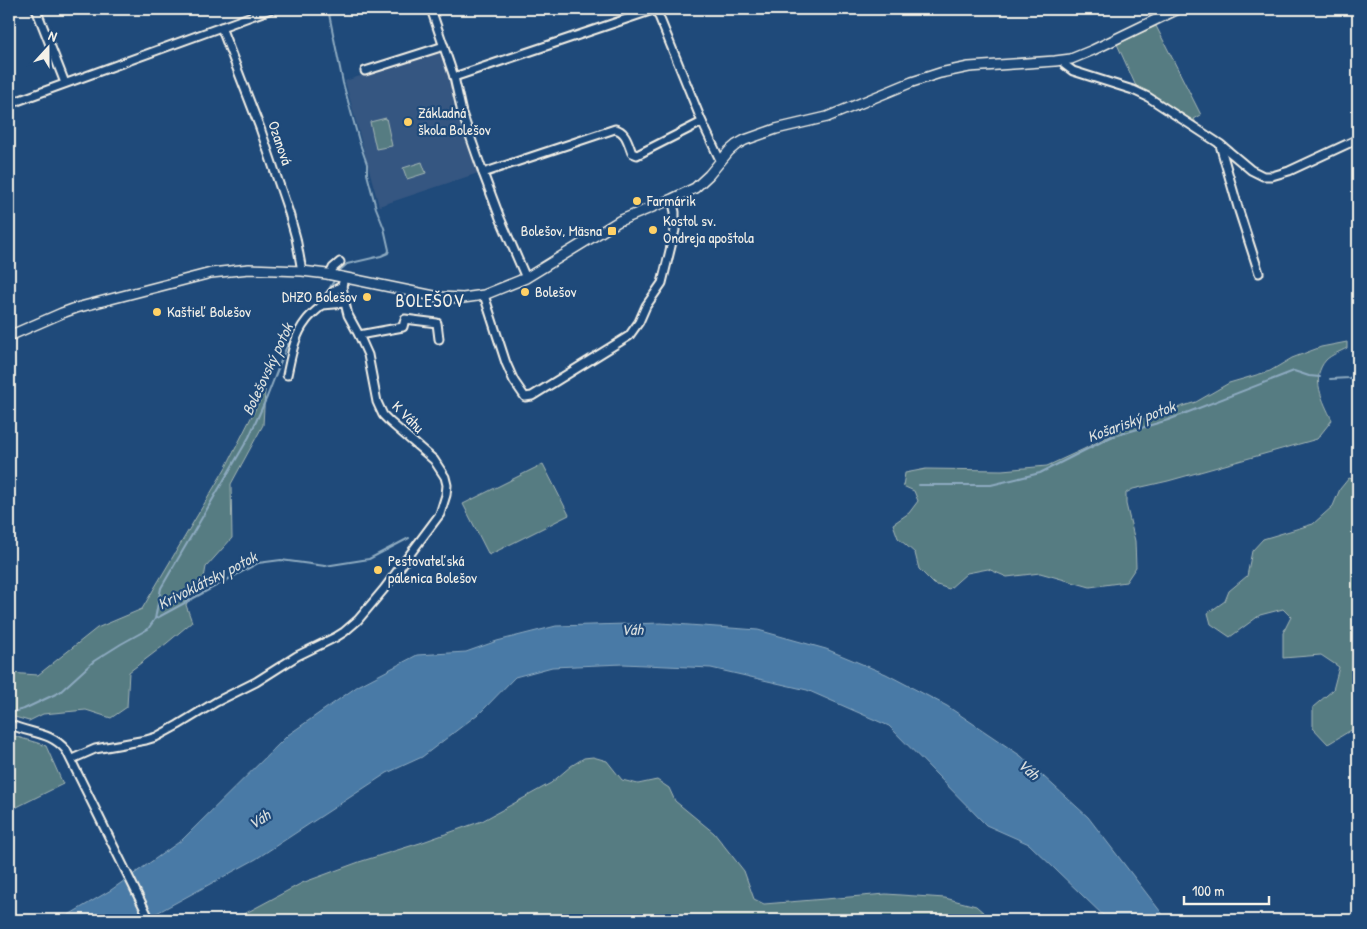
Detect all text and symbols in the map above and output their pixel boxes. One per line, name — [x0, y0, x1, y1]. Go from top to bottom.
north arrow — [22, 22, 72, 72]
text: N — [46, 25, 60, 46]
place label: Základná škola Bolešov — [418, 102, 491, 140]
marker: Základná škola Bolešov — [402, 116, 414, 128]
street label: Ozanová — [263, 118, 298, 168]
place label: Farmárik — [646, 190, 696, 211]
marker: Farmárik — [631, 195, 643, 207]
place label: Kostol sv. Ondreja apoštola — [663, 210, 754, 248]
place label: Bolešov, Mäsna — [521, 220, 602, 241]
marker: Kostol sv. Ondreja apoštola — [647, 224, 659, 236]
marker: Bolešov, Mäsna — [606, 225, 618, 237]
place label: Bolešov — [535, 281, 576, 302]
place label: DHZO Bolešov — [282, 286, 357, 307]
marker: Bolešov — [519, 286, 531, 298]
district label: BOLEŠOV — [395, 288, 465, 313]
marker: DHZO Bolešov — [361, 291, 373, 303]
place label: Kaštieľ Bolešov — [167, 301, 251, 322]
marker: Kaštieľ Bolešov — [151, 306, 163, 318]
water label: Bolešovský potok — [236, 318, 299, 419]
water label: Košariský potok — [1084, 394, 1179, 447]
street label: K Váhu — [388, 396, 429, 437]
water label: Krivoklátsky potok — [154, 545, 262, 614]
place label: Pestovateľská pálenica Bolešov — [388, 550, 477, 588]
marker: Pestovateľská pálenica Bolešov — [372, 564, 384, 576]
water label: Váh — [621, 618, 644, 640]
water label: Váh — [1013, 753, 1045, 785]
water label: Váh — [244, 803, 275, 834]
scale bar — [1184, 874, 1270, 906]
text: 100 m — [1192, 880, 1225, 901]

